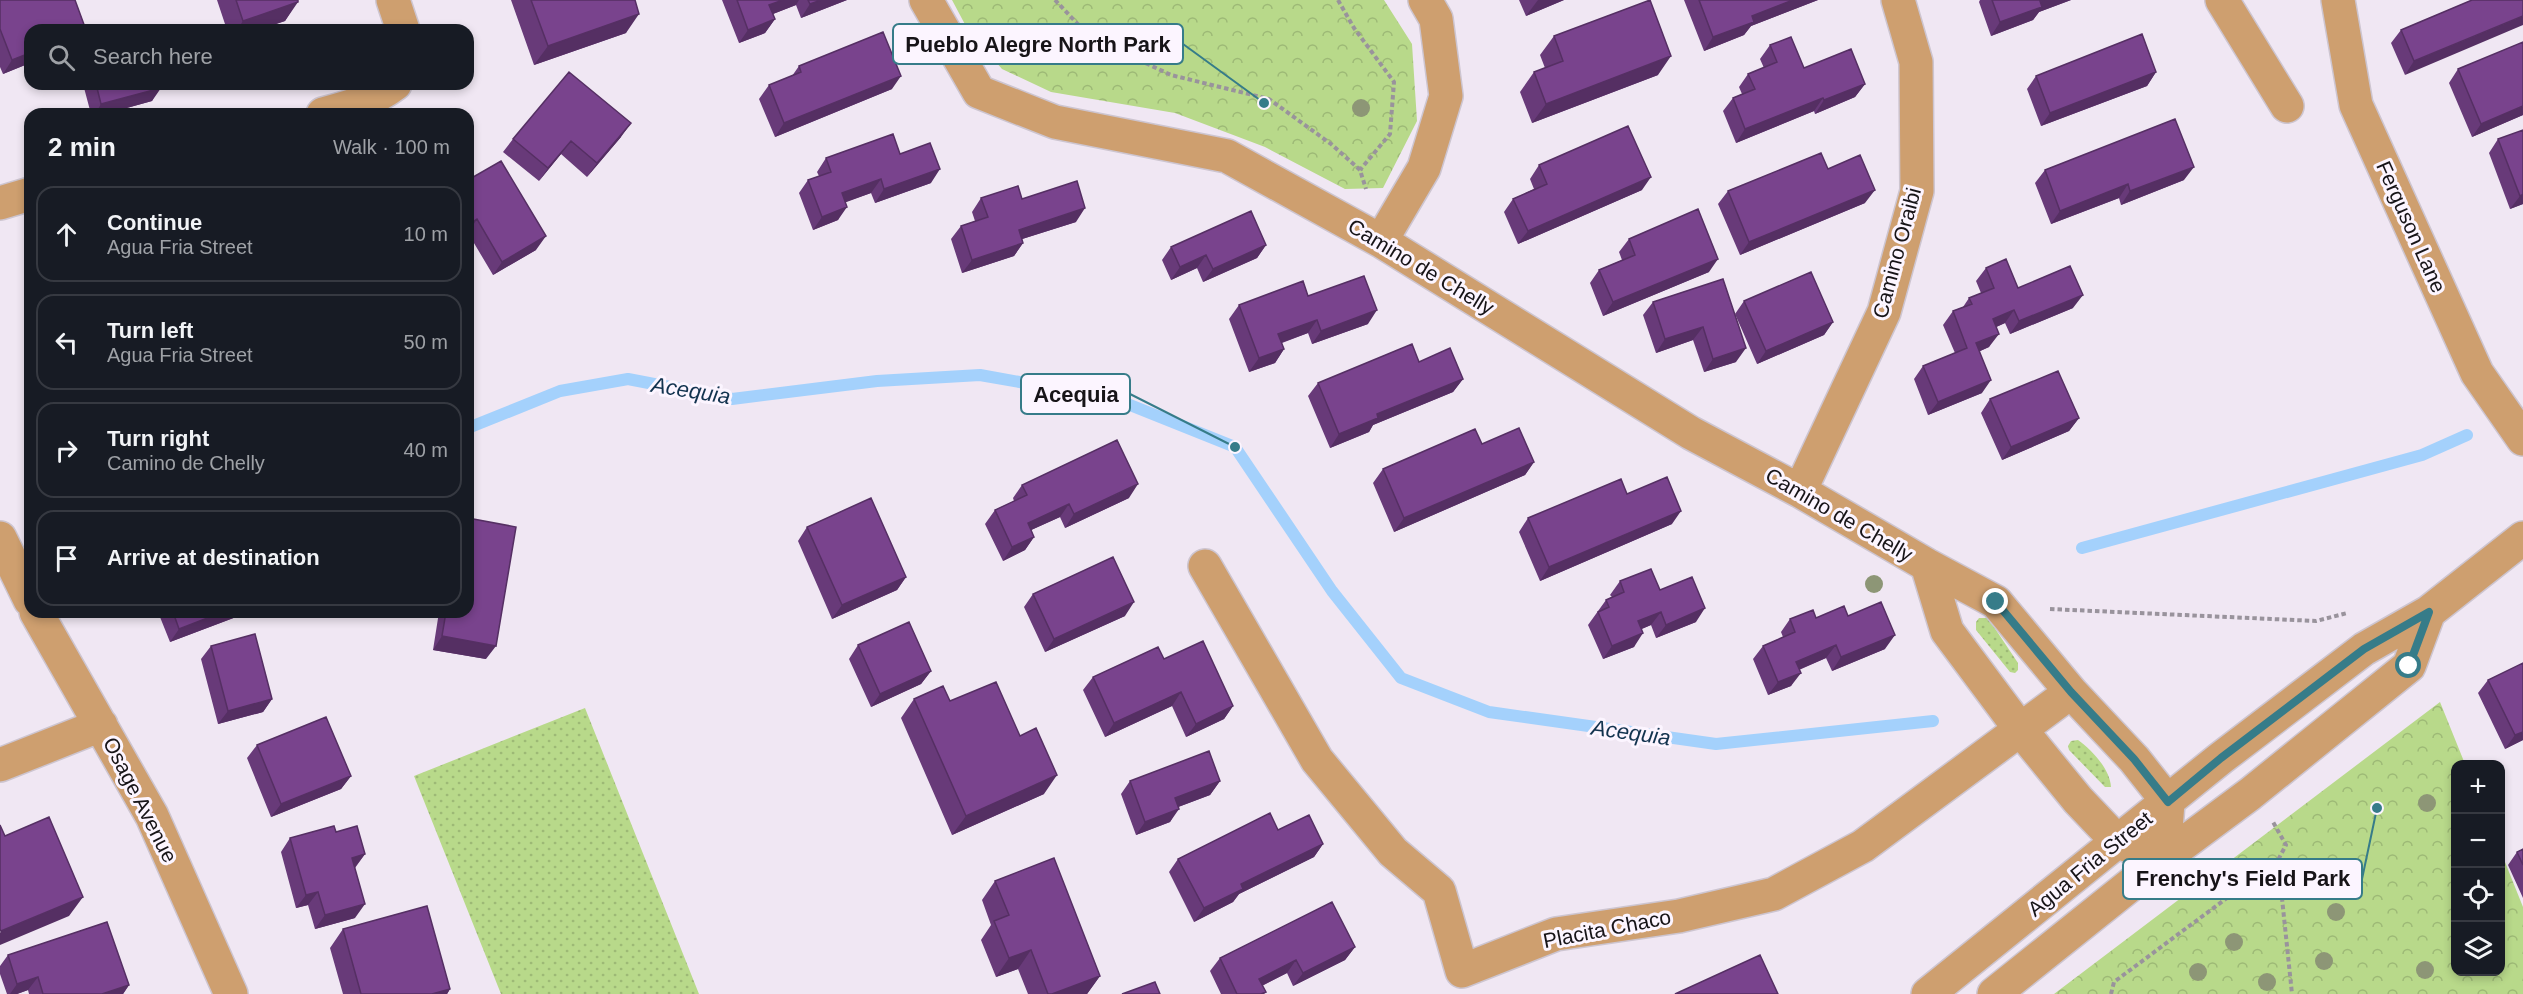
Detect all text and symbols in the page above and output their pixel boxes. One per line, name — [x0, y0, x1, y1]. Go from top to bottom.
search box — [24, 24, 474, 90]
callout: Pueblo Alegre North Park — [893, 24, 1183, 64]
text: Pueblo Alegre North Park — [905, 32, 1172, 57]
icon: search — [45, 41, 78, 74]
text: Search here — [93, 44, 213, 69]
text: 2 min — [48, 132, 116, 162]
text: Walk · 100 m — [333, 136, 450, 158]
street label: Ferguson Lane — [2372, 158, 2451, 296]
street label: Camino Oraibi — [1868, 185, 1925, 321]
text: Continue — [107, 210, 202, 235]
street label: Camino de Chelly — [1344, 214, 1499, 319]
icon: ahead — [50, 218, 83, 251]
text: 10 m — [404, 223, 448, 245]
text: Agua Fria Street — [107, 236, 253, 258]
text: Turn left — [107, 318, 193, 343]
icon: left — [50, 326, 83, 359]
text: 50 m — [404, 331, 448, 353]
text: Agua Fria Street — [107, 344, 253, 366]
water label: Acequia — [648, 372, 732, 409]
callout: Acequia — [1021, 374, 1130, 414]
text: Acequia — [1033, 382, 1120, 407]
text: Turn right — [107, 426, 209, 451]
icon: right — [50, 434, 83, 467]
text: 40 m — [404, 439, 448, 461]
text: Camino de Chelly — [107, 452, 265, 474]
street label: Camino de Chelly — [1762, 463, 1917, 566]
icon: arrive — [50, 542, 83, 575]
text: Arrive at destination — [107, 545, 320, 570]
route end — [1982, 588, 2008, 614]
route start — [2395, 652, 2421, 678]
water label: Acequia — [1588, 714, 1672, 750]
street label: Osage Avenue — [99, 733, 182, 866]
map controls — [2451, 760, 2505, 976]
button: + — [2451, 760, 2505, 814]
street label: Agua Fria Street — [2023, 806, 2156, 921]
button: − — [2451, 814, 2505, 868]
callout: Frenchy's Field Park — [2123, 859, 2362, 899]
text: Frenchy's Field Park — [2136, 866, 2351, 891]
button: locate — [2451, 868, 2505, 922]
street label: Placita Chaco — [1541, 905, 1673, 952]
button: layers — [2451, 922, 2505, 976]

